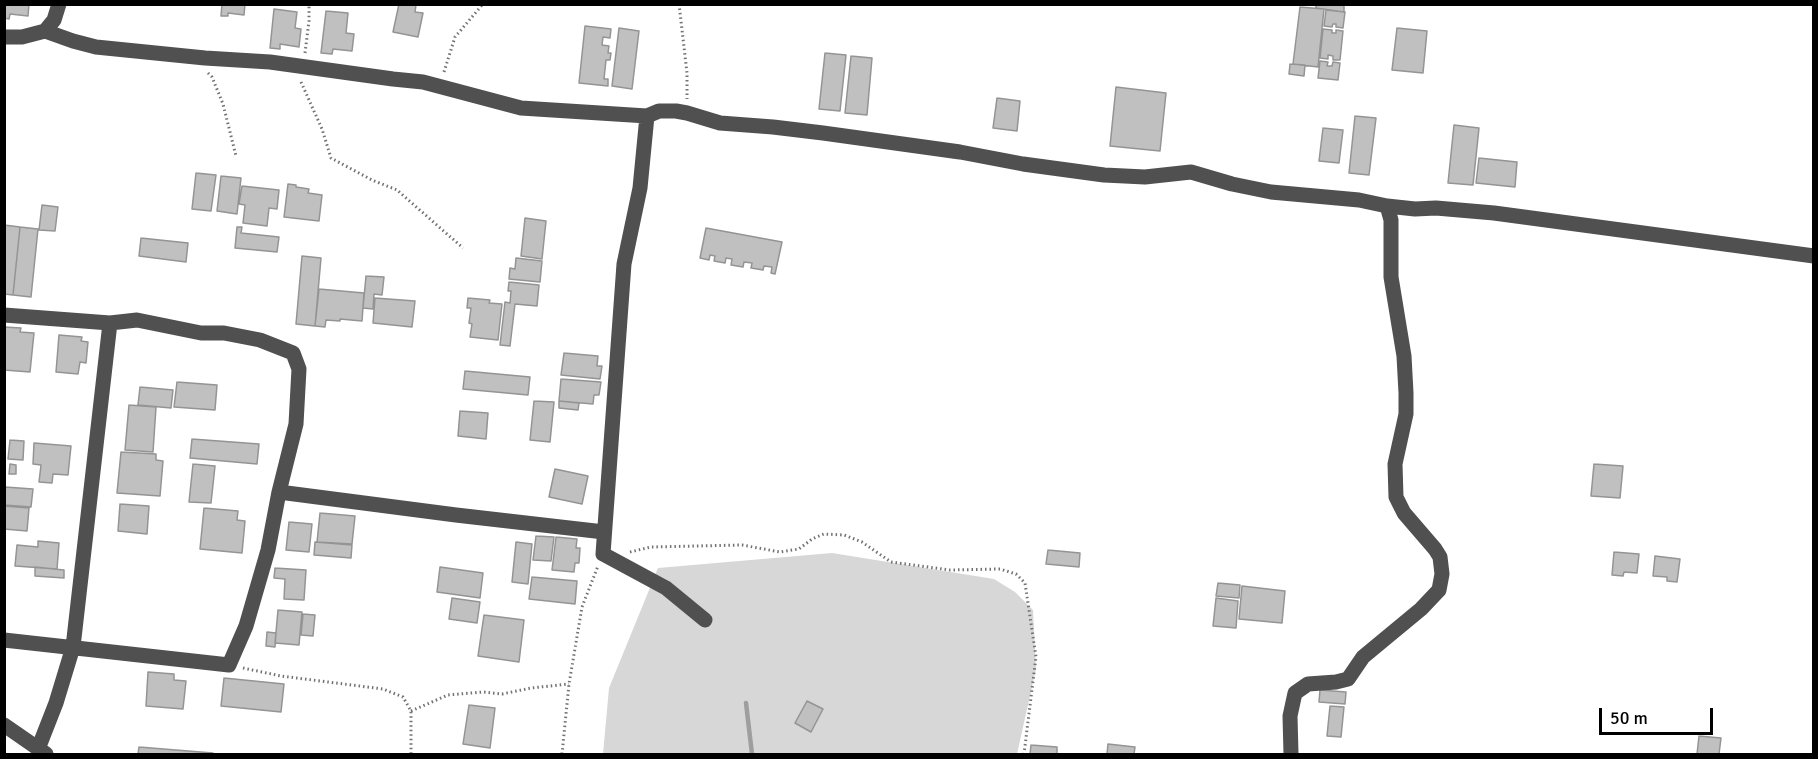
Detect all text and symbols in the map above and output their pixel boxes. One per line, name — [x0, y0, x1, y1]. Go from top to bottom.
scale bar — [1602, 696, 1716, 734]
text: 50 m — [1610, 707, 1648, 729]

